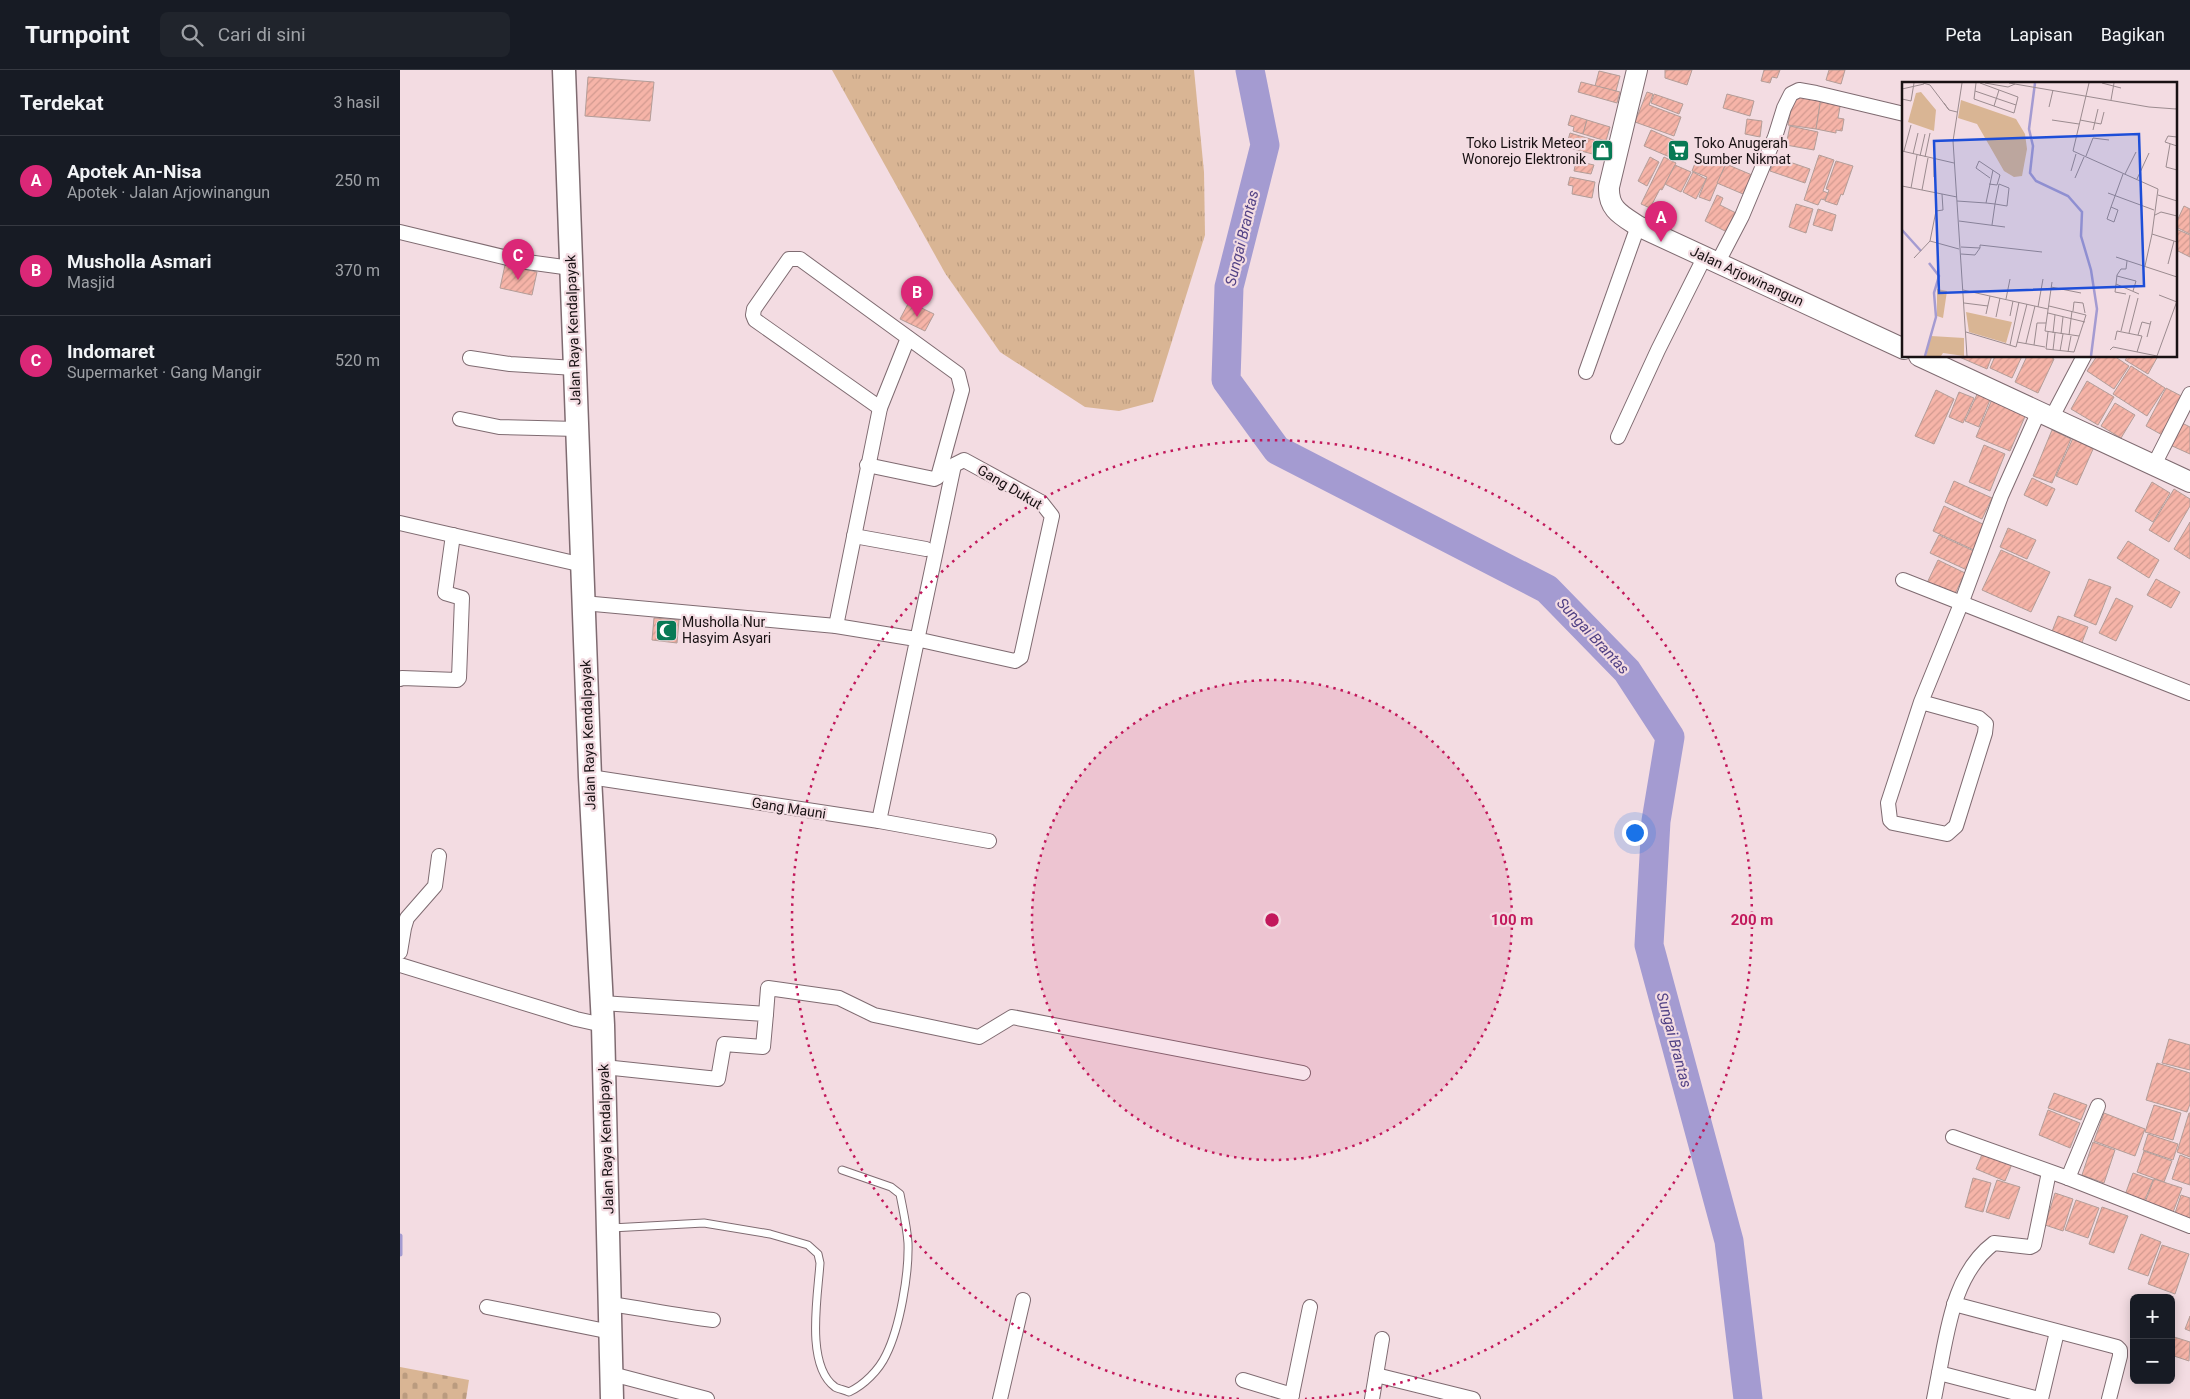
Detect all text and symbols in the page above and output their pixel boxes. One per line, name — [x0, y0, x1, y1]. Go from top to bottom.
search box — [160, 12, 510, 57]
text: Turnpoint — [25, 21, 130, 49]
icon: search — [178, 21, 206, 49]
text: Cari di sini — [218, 23, 306, 46]
text: Peta — [1945, 24, 1982, 45]
text: Lapisan — [2010, 24, 2073, 45]
text: Bagikan — [2101, 24, 2165, 45]
inset map — [1902, 82, 2178, 358]
text: Terdekat — [20, 91, 104, 115]
text: 3 hasil — [333, 93, 380, 112]
place label: Toko Listrik Meteor Wonorejo Elektronik — [1462, 135, 1587, 167]
place label: Toko Anugerah Sumber Nikmat — [1694, 135, 1791, 167]
shop icon: Toko Listrik Meteor Wonorejo Elektronik — [1590, 139, 1614, 163]
supermarket icon: Toko Anugerah Sumber Nikmat — [1666, 139, 1690, 163]
text: Apotek An-Nisa — [67, 160, 201, 183]
text: A — [31, 171, 41, 190]
text: 250 m — [335, 171, 380, 190]
text: Apotek · Jalan Arjowinangun — [67, 183, 270, 202]
water label: Sungai Brantas — [1221, 188, 1263, 288]
pin: A — [1645, 201, 1677, 242]
pin: C — [502, 239, 534, 280]
street label: Jalan Arjowinangun — [1688, 243, 1806, 309]
text: Musholla Asmari — [67, 250, 212, 273]
street label: Jalan Raya Kendalpayak — [562, 254, 584, 406]
text: B — [31, 261, 41, 280]
text: 370 m — [335, 261, 380, 280]
text: Masjid — [67, 273, 115, 292]
pin: B — [901, 276, 933, 317]
text: Indomaret — [67, 340, 155, 363]
text: C — [31, 351, 41, 370]
text: 520 m — [335, 351, 380, 370]
text: Supermarket · Gang Mangir — [67, 363, 261, 382]
street label: Gang Dukut — [975, 461, 1046, 513]
water label: Sungai Brantas — [1553, 594, 1633, 678]
place label: Musholla Nur Hasyim Asyari — [682, 614, 771, 646]
mosque icon: Musholla Nur Hasyim Asyari — [654, 618, 678, 642]
street label: Jalan Raya Kendalpayak — [577, 659, 599, 811]
street label: Gang Mauni — [751, 794, 827, 822]
your location — [1622, 820, 1648, 846]
centre of rings — [1263, 911, 1281, 929]
text: 100 m — [1491, 911, 1533, 929]
text: 200 m — [1731, 911, 1773, 929]
water label: Sungai Brantas — [1653, 990, 1695, 1090]
street label: Jalan Raya Kendalpayak — [595, 1063, 617, 1215]
map controls — [2130, 1294, 2175, 1384]
button: + — [2130, 1294, 2175, 1339]
button: − — [2130, 1339, 2175, 1384]

